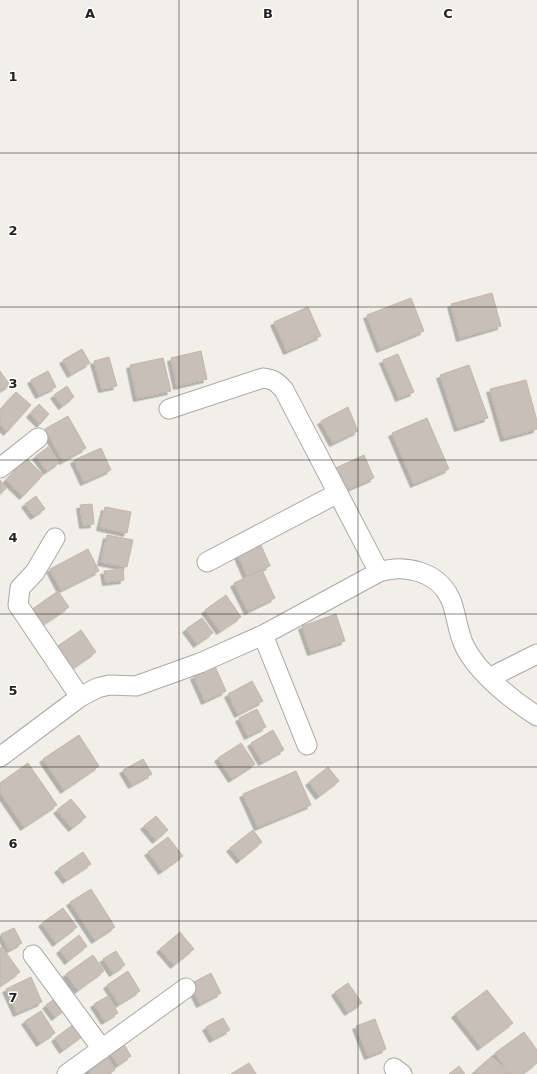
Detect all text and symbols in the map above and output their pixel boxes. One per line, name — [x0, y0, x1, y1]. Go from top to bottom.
text: A — [85, 6, 95, 21]
text: B — [263, 6, 273, 21]
text: C — [443, 6, 453, 21]
text: 1 — [8, 69, 18, 84]
text: 2 — [8, 223, 18, 238]
text: 3 — [8, 376, 18, 391]
text: 4 — [8, 530, 18, 545]
text: 5 — [8, 683, 18, 698]
text: 6 — [8, 836, 18, 851]
text: 7 — [8, 990, 18, 1005]

